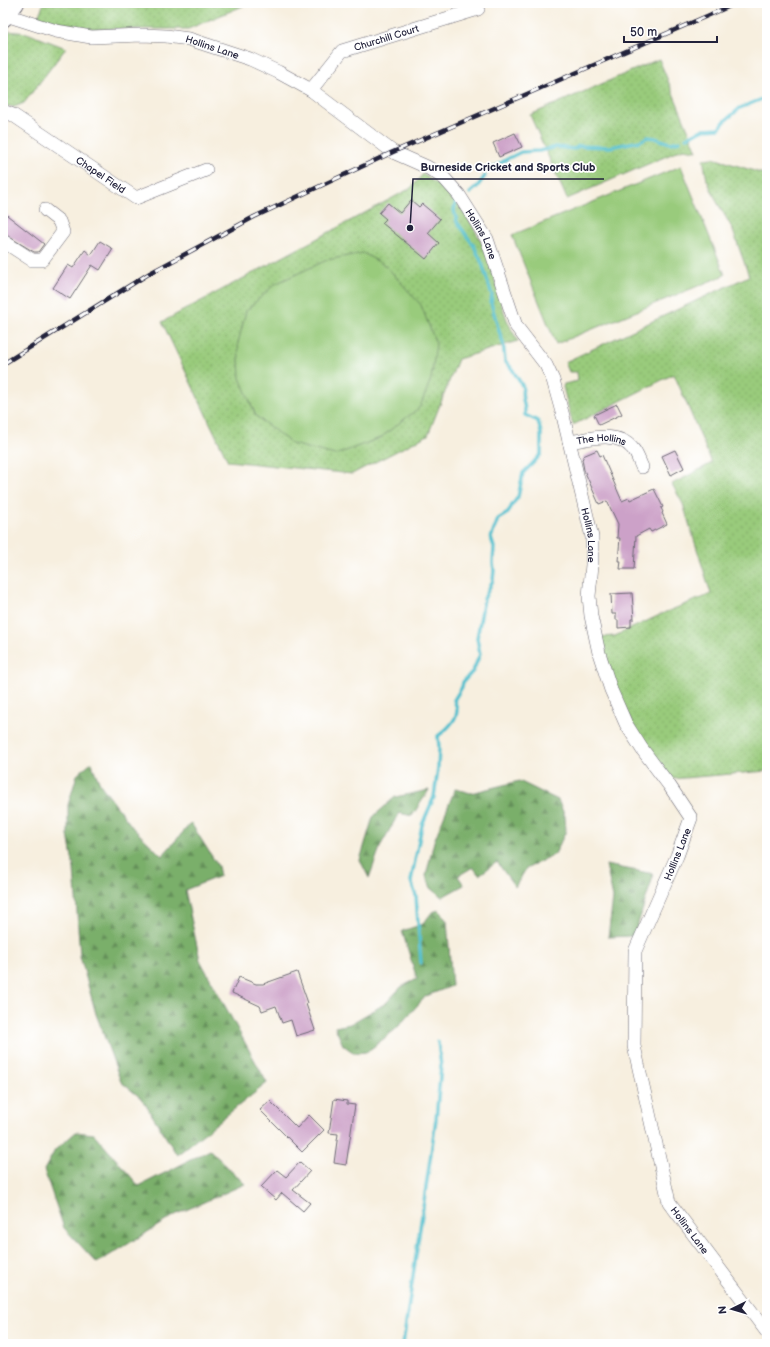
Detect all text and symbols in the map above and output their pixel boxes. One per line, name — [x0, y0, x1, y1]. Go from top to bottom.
scale bar — [624, 18, 717, 44]
street label: Churchill Court — [353, 23, 420, 54]
text: 50 m — [630, 25, 657, 40]
street label: Hollins Lane — [184, 33, 241, 62]
street label: Chapel Field — [73, 154, 128, 196]
callout: Burneside Cricket and Sports Club — [413, 156, 604, 179]
text: Burneside Cricket and Sports Club — [421, 161, 596, 174]
street label: Hollins Lane — [462, 207, 498, 261]
street label: The Hollins — [576, 432, 628, 449]
street label: Hollins Lane — [578, 507, 597, 563]
street label: Hollins Lane — [662, 826, 694, 882]
street label: Hollins Lane — [668, 1205, 711, 1257]
north arrow — [712, 1289, 752, 1329]
text: N — [716, 1305, 729, 1315]

